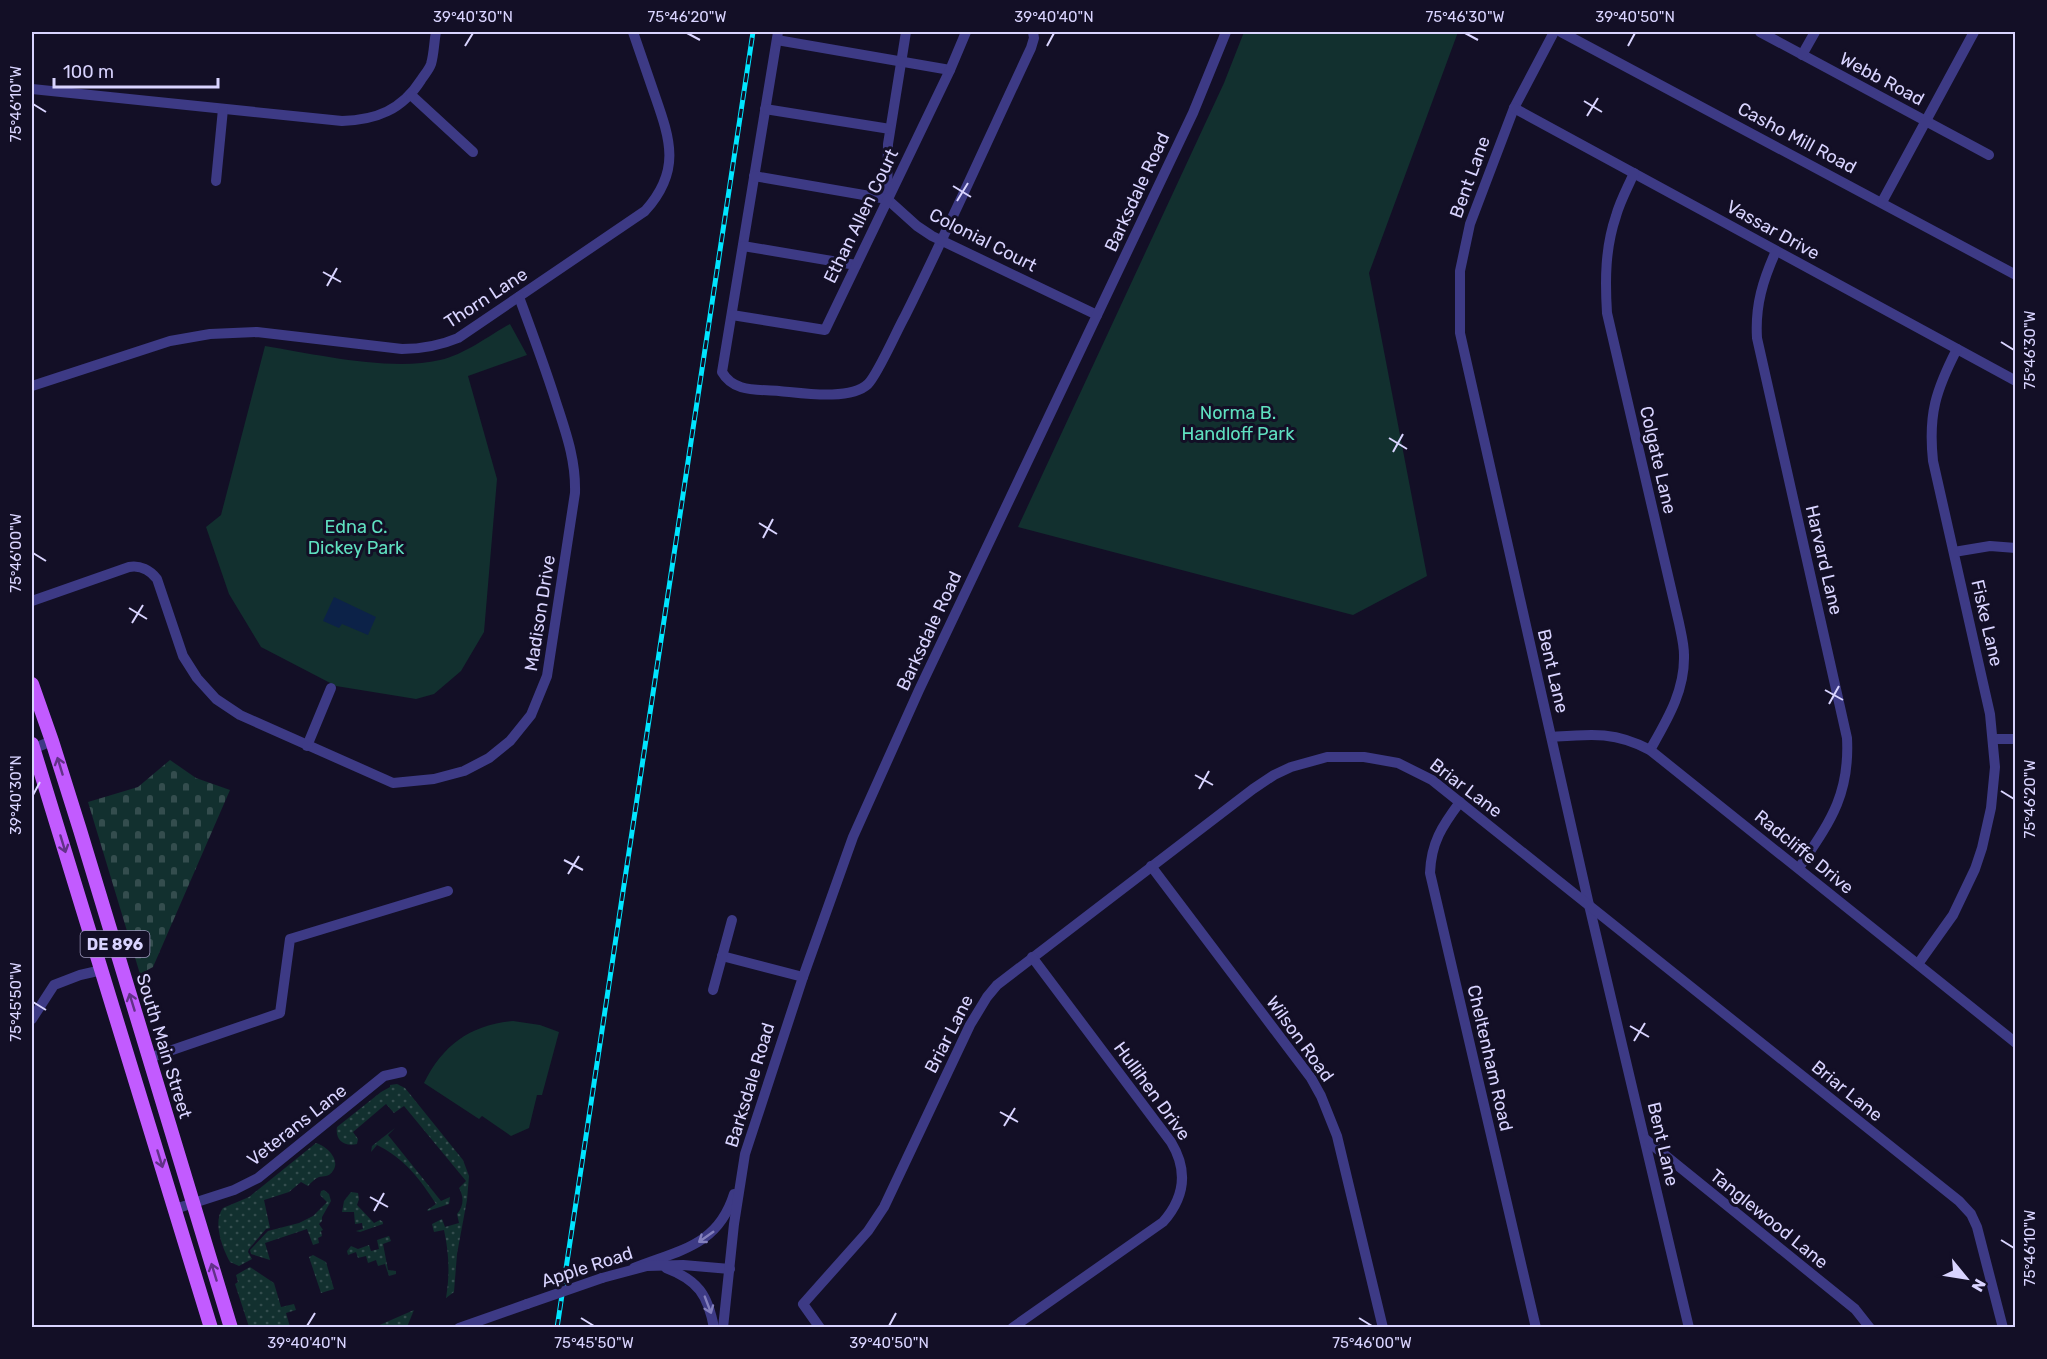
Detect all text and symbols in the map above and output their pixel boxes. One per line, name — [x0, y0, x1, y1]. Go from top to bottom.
text: 39°40'30"N — [433, 8, 513, 26]
text: 75°46'20"W — [648, 8, 726, 26]
text: 39°40'40"N — [1014, 8, 1094, 26]
text: 75°46'30"W — [1425, 8, 1505, 26]
text: 39°40'50"N — [1595, 8, 1675, 26]
street label: Webb Road — [1836, 48, 1928, 110]
scale bar — [54, 51, 218, 89]
text: 100 m — [63, 61, 114, 83]
text: 75°46'10"W — [7, 66, 25, 142]
street label: Casho Mill Road — [1734, 97, 1860, 179]
street label: Barksdale Road — [1100, 129, 1174, 255]
street label: Bent Lane — [1445, 133, 1495, 221]
street label: Ethan Allen Court — [819, 145, 903, 287]
street label: Vassar Drive — [1723, 195, 1823, 265]
street label: Colonial Court — [925, 203, 1041, 277]
street label: Thorn Lane — [440, 263, 532, 333]
text: 75°46'30"W — [2021, 310, 2039, 390]
park label: Norma B. Handloff Park — [1182, 402, 1295, 445]
street label: Colgate Lane — [1635, 404, 1681, 516]
street label: Harvard Lane — [1801, 503, 1847, 617]
text: 75°46'00"W — [7, 513, 25, 593]
park label: Edna C. Dickey Park — [308, 516, 405, 559]
street label: Madison Drive — [520, 553, 560, 673]
street label: Barksdale Road — [892, 568, 966, 694]
street label: Fiske Lane — [1966, 577, 2008, 669]
street label: Bent Lane — [1533, 627, 1573, 715]
street label: Briar Lane — [1425, 754, 1507, 822]
text: 39°40'30"N — [7, 755, 25, 835]
one-way arrow — [54, 757, 65, 776]
text: 75°46'20"W — [2021, 760, 2039, 838]
street label: Radcliffe Drive — [1750, 805, 1858, 899]
one-way arrow — [58, 834, 69, 853]
road number: DE 896 — [80, 931, 150, 957]
text: 75°45'50"W — [7, 962, 25, 1042]
street label: South Main Street — [131, 971, 197, 1121]
street label: Cheltenham Road — [1462, 983, 1518, 1133]
street label: Briar Lane — [920, 991, 978, 1077]
street label: Wilson Road — [1262, 992, 1338, 1086]
one-way arrow — [126, 993, 137, 1012]
street label: Barksdale Road — [721, 1020, 779, 1150]
street label: Hullihen Drive — [1109, 1037, 1195, 1145]
street label: Briar Lane — [1807, 1056, 1887, 1126]
street label: Veterans Lane — [243, 1079, 351, 1171]
street label: Bent Lane — [1643, 1100, 1683, 1188]
one-way arrow — [155, 1149, 166, 1168]
street label: Tanglewood Lane — [1706, 1165, 1832, 1273]
text: 75°46'10"W — [2021, 1210, 2039, 1286]
one-way arrow — [698, 1231, 714, 1243]
street label: Apple Road — [538, 1242, 636, 1292]
north arrow — [1936, 1248, 1996, 1308]
one-way arrow — [208, 1263, 219, 1282]
text: N — [1967, 1276, 1990, 1295]
one-way arrow — [704, 1295, 715, 1314]
text: 39°40'40"N — [267, 1334, 347, 1352]
text: 75°45'50"W — [554, 1334, 634, 1352]
text: 39°40'50"N — [849, 1334, 929, 1352]
text: 75°46'00"W — [1332, 1334, 1412, 1352]

